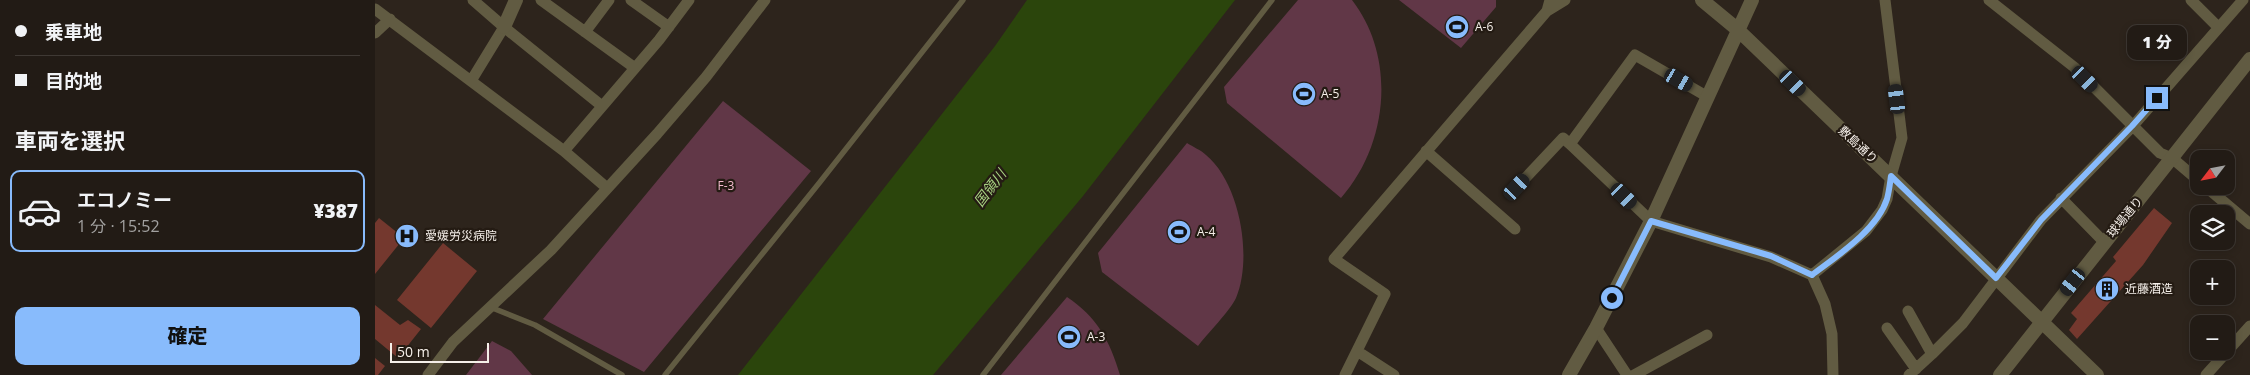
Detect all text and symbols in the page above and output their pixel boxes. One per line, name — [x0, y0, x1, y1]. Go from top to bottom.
sports icon: A-6 — [1444, 14, 1470, 40]
place label: A-6 — [1475, 18, 1493, 35]
text: 乗車地 — [45, 19, 102, 45]
callout: 1 分 — [2127, 26, 2187, 61]
text: 1 分 — [2142, 31, 2172, 53]
car — [2069, 63, 2100, 95]
car — [1662, 66, 1695, 94]
car — [1777, 67, 1809, 99]
text: 目的地 — [45, 68, 102, 94]
sports icon: A-5 — [1291, 81, 1317, 107]
car — [1887, 83, 1906, 115]
place label: A-5 — [1321, 85, 1339, 102]
route end — [2146, 87, 2168, 109]
street label: 敷島通り — [1835, 122, 1882, 167]
text: 車両を選択 — [15, 125, 125, 155]
north arrow — [2190, 150, 2235, 195]
map controls — [2190, 150, 2235, 360]
water label: 国領川 — [969, 164, 1011, 210]
car — [1501, 171, 1532, 203]
park label: F-3 — [718, 177, 735, 194]
car — [1608, 180, 1640, 212]
text: エコノミー — [77, 187, 172, 213]
icon: car — [17, 189, 62, 234]
street label: 球場通り — [2103, 193, 2146, 241]
text: ¥387 — [313, 198, 358, 224]
button: layers — [2190, 205, 2235, 250]
text: 1 分 · 15:52 — [77, 215, 160, 237]
sports icon: A-4 — [1166, 219, 1192, 245]
hospital icon: 愛媛労災病院 — [394, 223, 420, 249]
place label: A-4 — [1197, 223, 1215, 240]
place label: 愛媛労災病院 — [425, 227, 497, 244]
button: + — [2190, 260, 2235, 305]
car — [2057, 266, 2088, 298]
building icon: 近藤酒造 — [2094, 276, 2120, 302]
place label: 近藤酒造 — [2125, 280, 2173, 297]
route start — [1601, 287, 1623, 309]
button: 確定 — [15, 307, 360, 365]
button: − — [2190, 315, 2235, 360]
sports icon: A-3 — [1056, 324, 1082, 350]
place label: A-3 — [1087, 328, 1105, 345]
scale bar — [390, 340, 489, 363]
text: 50 m — [397, 342, 430, 361]

